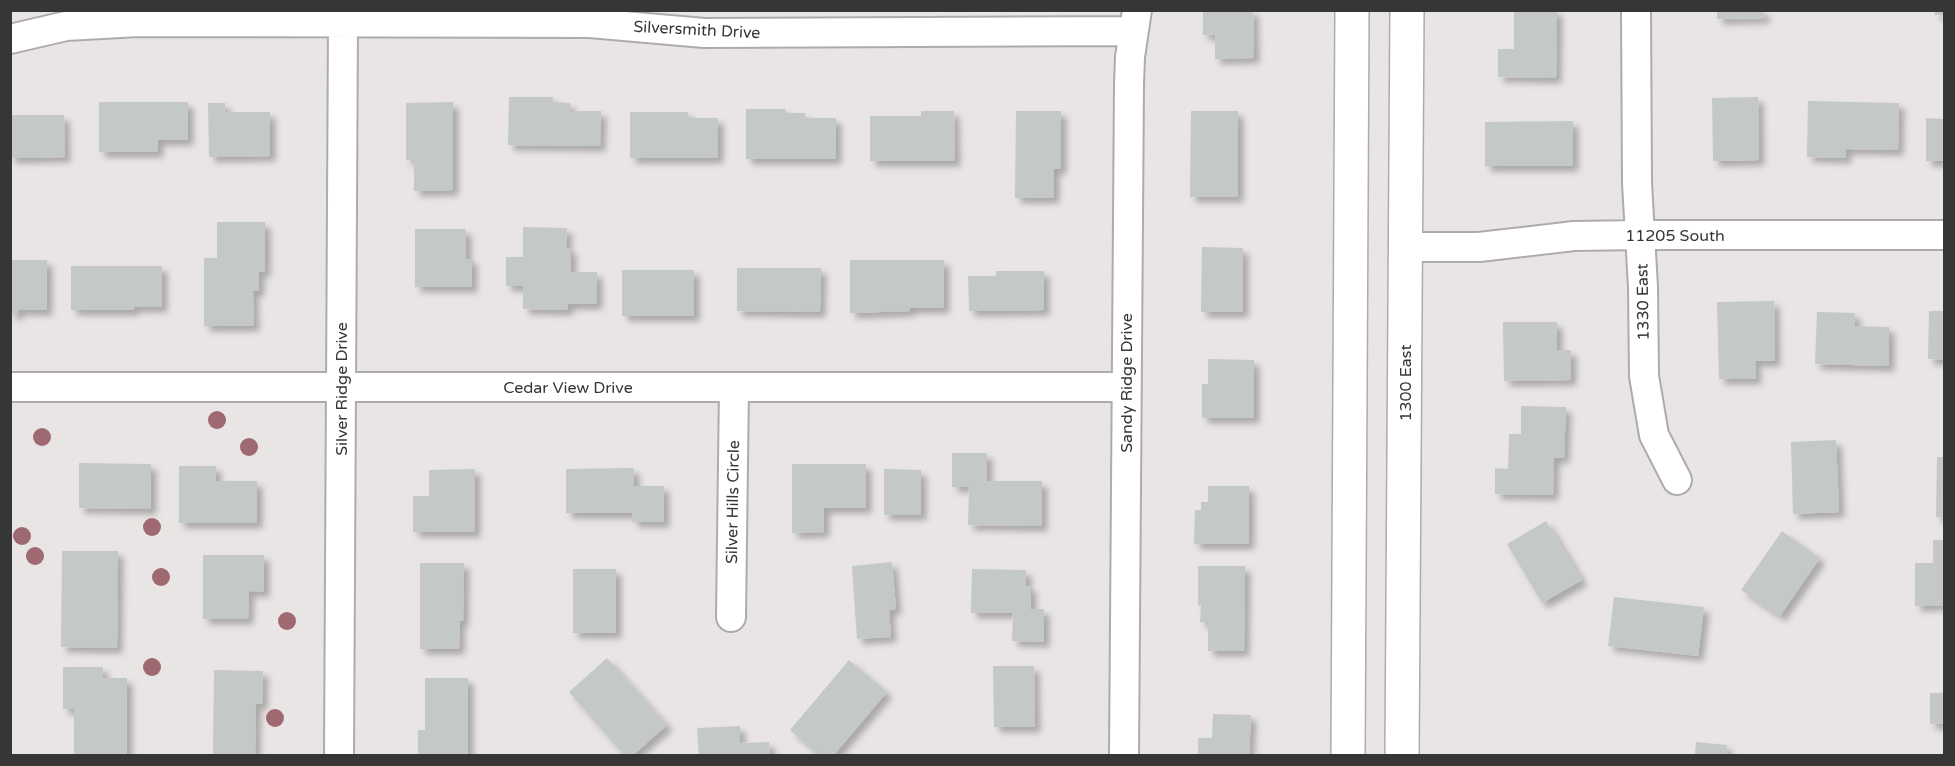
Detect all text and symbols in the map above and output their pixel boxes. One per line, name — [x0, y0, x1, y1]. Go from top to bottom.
street label: Silversmith Drive — [633, 17, 761, 43]
street label: 11205 South — [1625, 226, 1725, 246]
street label: 1330 East — [1632, 263, 1654, 341]
street label: Sandy Ridge Drive — [1117, 313, 1137, 453]
street label: Silver Ridge Drive — [332, 322, 352, 456]
street label: 1300 East — [1396, 344, 1416, 422]
street label: Cedar View Drive — [503, 378, 633, 398]
street label: Silver Hills Circle — [722, 440, 744, 564]

